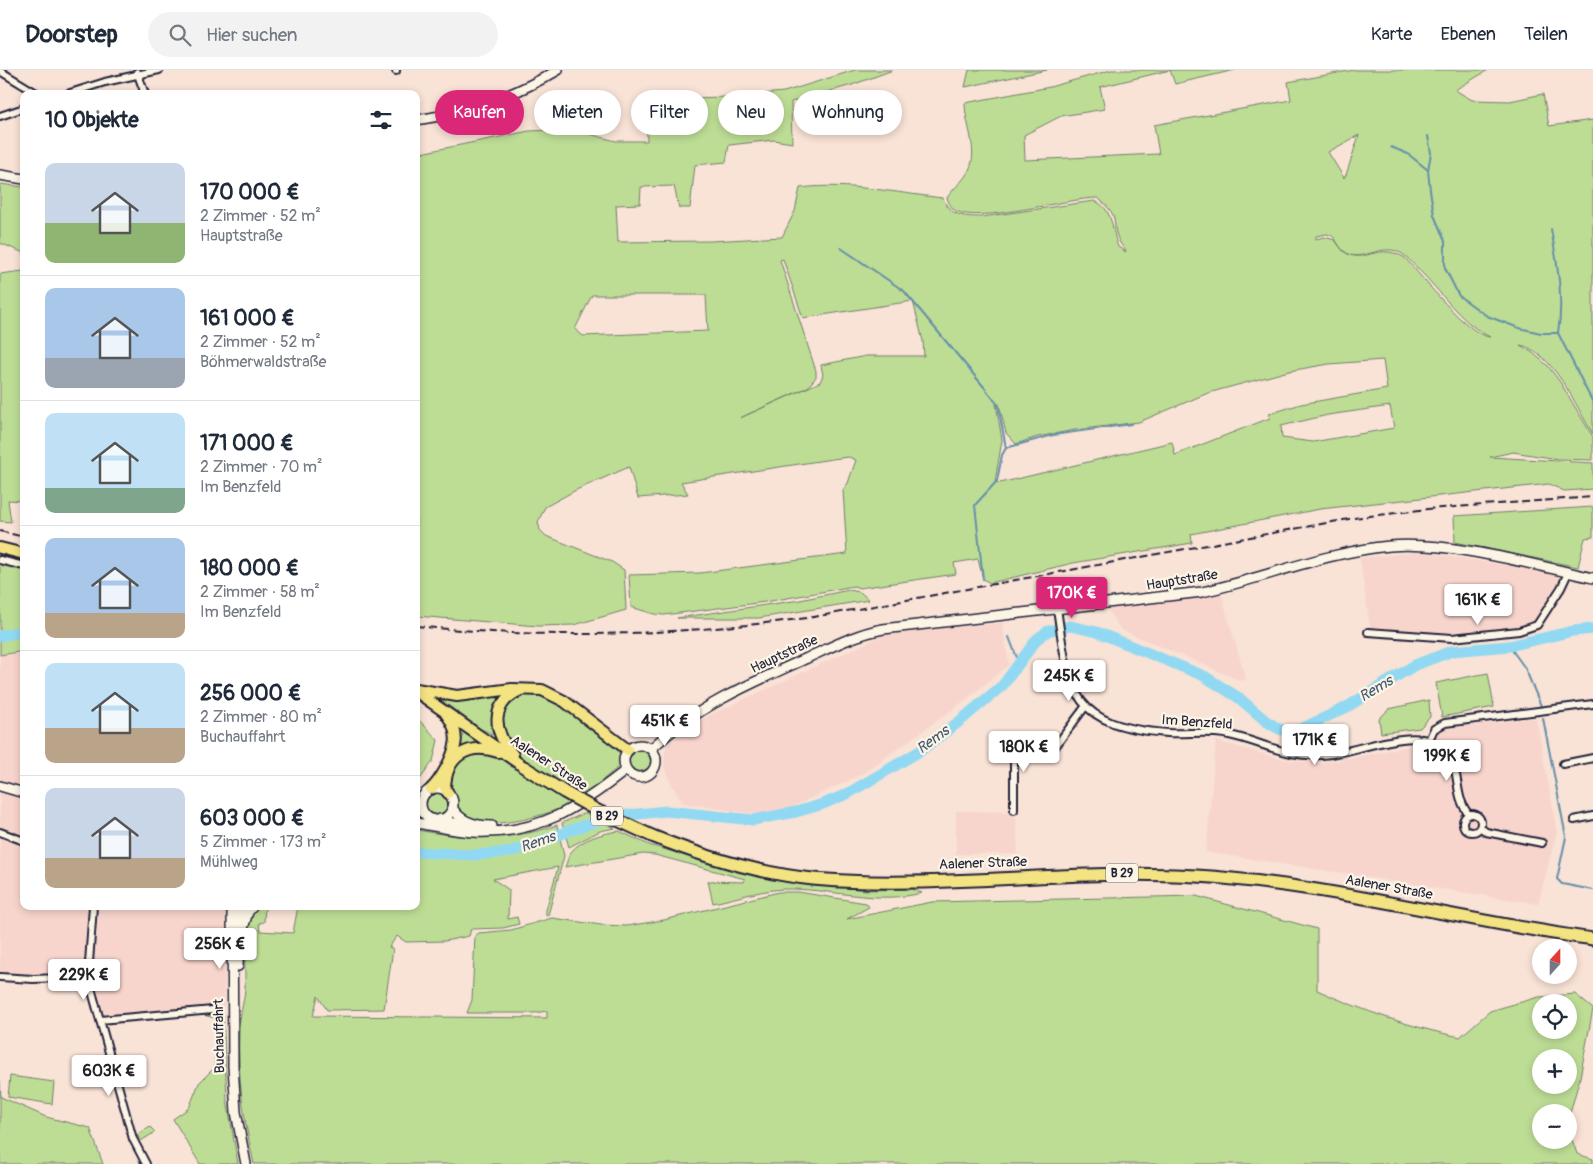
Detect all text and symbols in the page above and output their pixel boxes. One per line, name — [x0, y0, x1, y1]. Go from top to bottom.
search box — [148, 12, 498, 57]
text: Doorstep — [25, 20, 118, 49]
icon: search — [166, 21, 194, 49]
text: Hier suchen — [206, 23, 298, 47]
text: Karte — [1371, 23, 1412, 46]
text: Ebenen — [1440, 23, 1496, 46]
text: Teilen — [1524, 23, 1568, 46]
chip: Kaufen — [435, 90, 524, 135]
chip: Mieten — [534, 90, 621, 135]
chip: Filter — [631, 90, 708, 135]
chip: Neu — [718, 90, 784, 135]
chip: Wohnung — [794, 90, 902, 135]
icon: filters — [367, 106, 395, 134]
text: 10 Objekte — [45, 107, 139, 134]
text: 170 000 € — [200, 179, 300, 206]
icon: home — [85, 183, 145, 243]
text: 2 Zimmer · 52 m² — [200, 206, 321, 226]
text: Hauptstraße — [200, 226, 283, 246]
text: 161 000 € — [200, 305, 295, 332]
icon: home — [85, 308, 145, 368]
text: 2 Zimmer · 52 m² — [200, 332, 321, 352]
text: Böhmerwaldstraße — [200, 352, 326, 372]
text: 171 000 € — [200, 430, 294, 457]
icon: home — [85, 433, 145, 493]
text: 2 Zimmer · 70 m² — [200, 457, 322, 477]
text: Im Benzfeld — [200, 477, 281, 497]
text: 180 000 € — [200, 555, 299, 582]
icon: home — [85, 558, 145, 618]
street label: Hauptstraße — [1145, 566, 1219, 594]
pin: 170K € — [1031, 576, 1113, 619]
text: 2 Zimmer · 58 m² — [200, 582, 320, 602]
text: 170K € — [1047, 583, 1097, 603]
pin: 161K € — [1437, 584, 1519, 626]
text: 161K € — [1455, 590, 1501, 610]
text: Im Benzfeld — [200, 602, 281, 622]
street label: Hauptstraße — [748, 631, 820, 677]
pin: 245K € — [1028, 660, 1110, 702]
text: 245K € — [1044, 666, 1094, 686]
water label: Rems — [1356, 670, 1398, 706]
text: 256 000 € — [200, 680, 301, 707]
icon: home — [85, 683, 145, 743]
pin: 451K € — [624, 704, 706, 747]
text: 2 Zimmer · 80 m² — [200, 707, 322, 727]
text: 451K € — [641, 711, 689, 731]
street label: Im Benzfeld — [1161, 711, 1233, 733]
water label: Rems — [913, 720, 955, 758]
pin: 171K € — [1274, 724, 1356, 766]
text: Buchauffahrt — [200, 727, 285, 747]
pin: 180K € — [983, 730, 1065, 773]
text: 171K € — [1293, 730, 1337, 750]
street label: Aalener Straße — [507, 732, 591, 794]
text: 180K € — [1000, 737, 1048, 757]
pin: 199K € — [1406, 740, 1488, 782]
text: 199K € — [1424, 746, 1470, 766]
text: 603 000 € — [200, 805, 304, 832]
road number: B 29 — [591, 806, 623, 826]
icon: home — [85, 808, 145, 868]
water label: Rems — [518, 826, 560, 857]
text: 5 Zimmer · 173 m² — [200, 832, 326, 852]
text: Mühlweg — [200, 852, 258, 872]
street label: Aalener Straße — [939, 853, 1027, 873]
road number: B 29 — [1106, 864, 1138, 882]
street label: Aalener Straße — [1344, 871, 1434, 903]
pin: 256K € — [179, 928, 261, 970]
text: 256K € — [195, 934, 245, 954]
north arrow — [1532, 939, 1578, 984]
map controls — [1532, 939, 1577, 1149]
pin: 229K € — [43, 958, 125, 1001]
text: 229K € — [59, 965, 109, 985]
button: locate — [1532, 994, 1577, 1039]
street label: Buchauffahrt — [210, 998, 228, 1074]
button: + — [1532, 1049, 1577, 1094]
pin: 603K € — [68, 1054, 150, 1097]
text: 603K € — [83, 1061, 135, 1081]
button: − — [1532, 1104, 1577, 1149]

